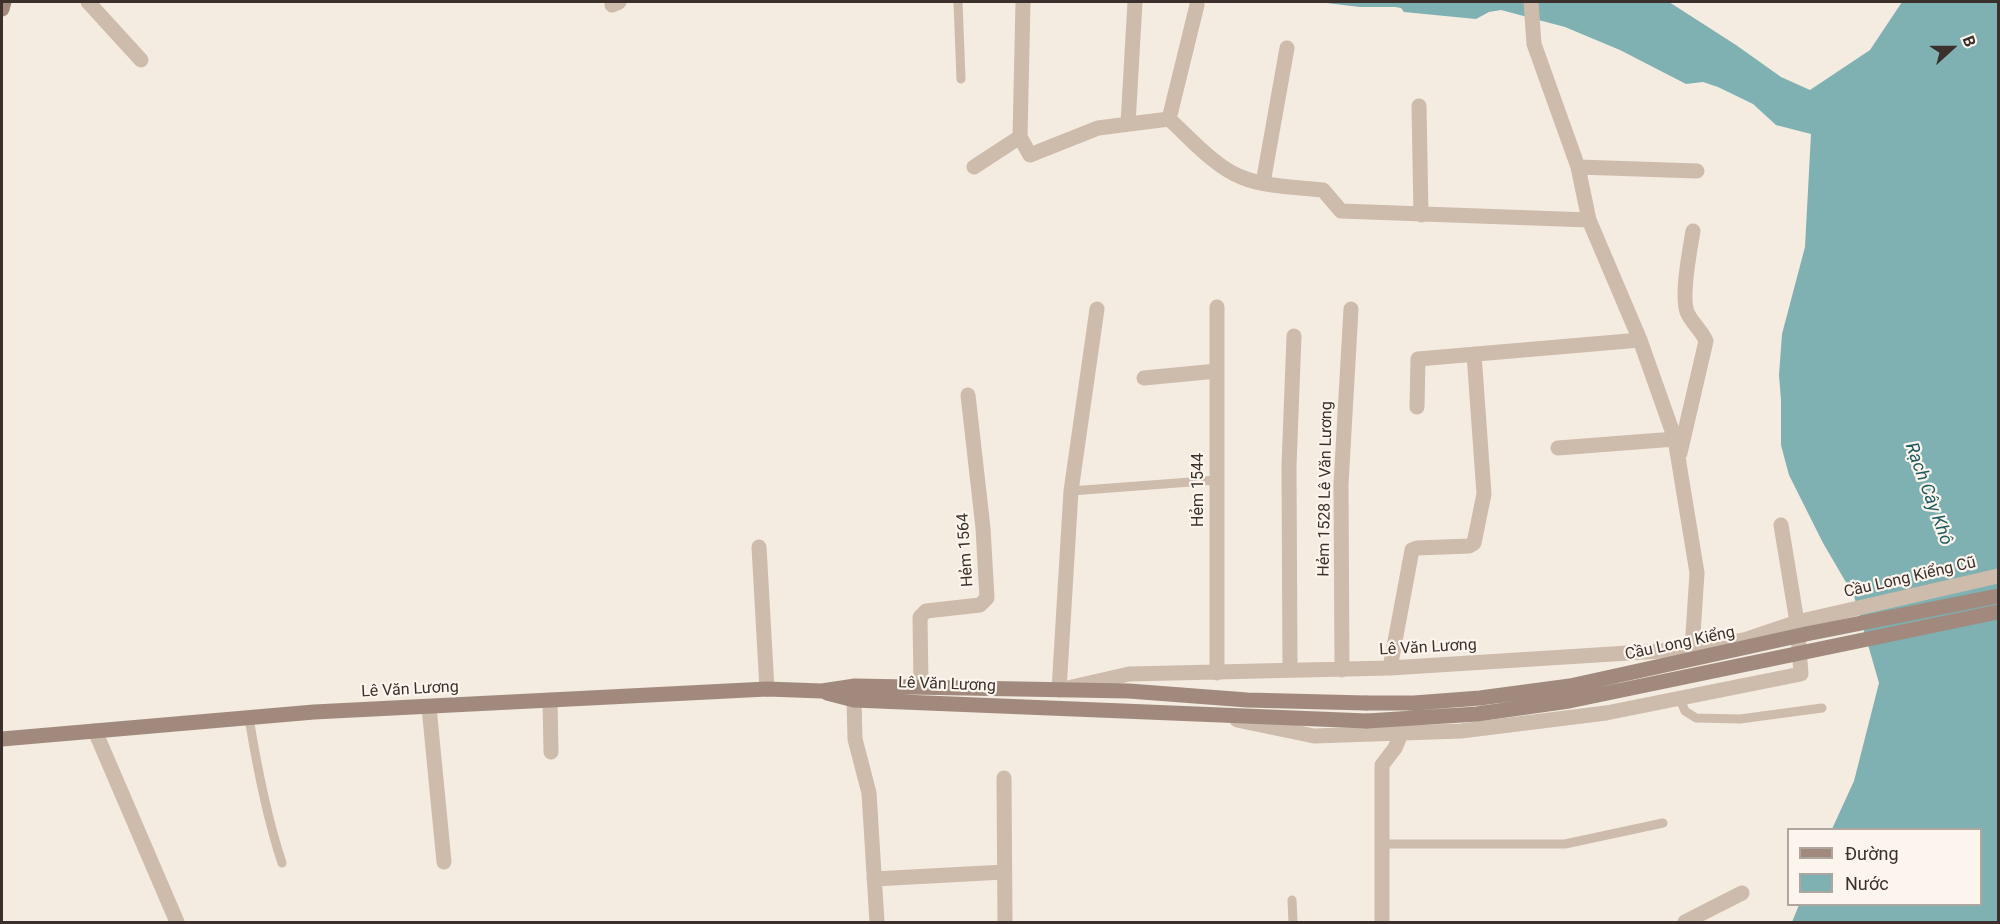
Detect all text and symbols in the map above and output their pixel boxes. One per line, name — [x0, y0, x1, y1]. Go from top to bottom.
north arrow — [1922, 18, 1982, 78]
text: B — [1959, 33, 1980, 50]
street label: Hẻm 1528 Lê Văn Lương — [1315, 401, 1337, 577]
water label: Rạch Cây Khô — [1899, 440, 1957, 548]
street label: Hẻm 1544 — [1189, 453, 1209, 527]
street label: Hẻm 1564 — [954, 512, 978, 588]
street label: Cầu Long Kiểng Cũ — [1842, 553, 1978, 603]
street label: Cầu Long Kiểng — [1623, 623, 1737, 665]
street label: Lê Văn Lương — [1379, 636, 1477, 660]
street label: Lê Văn Lương — [898, 674, 996, 696]
street label: Lê Văn Lương — [361, 678, 459, 702]
legend — [1787, 828, 1982, 906]
text: Đường — [1845, 843, 1899, 864]
text: Nước — [1845, 873, 1889, 894]

